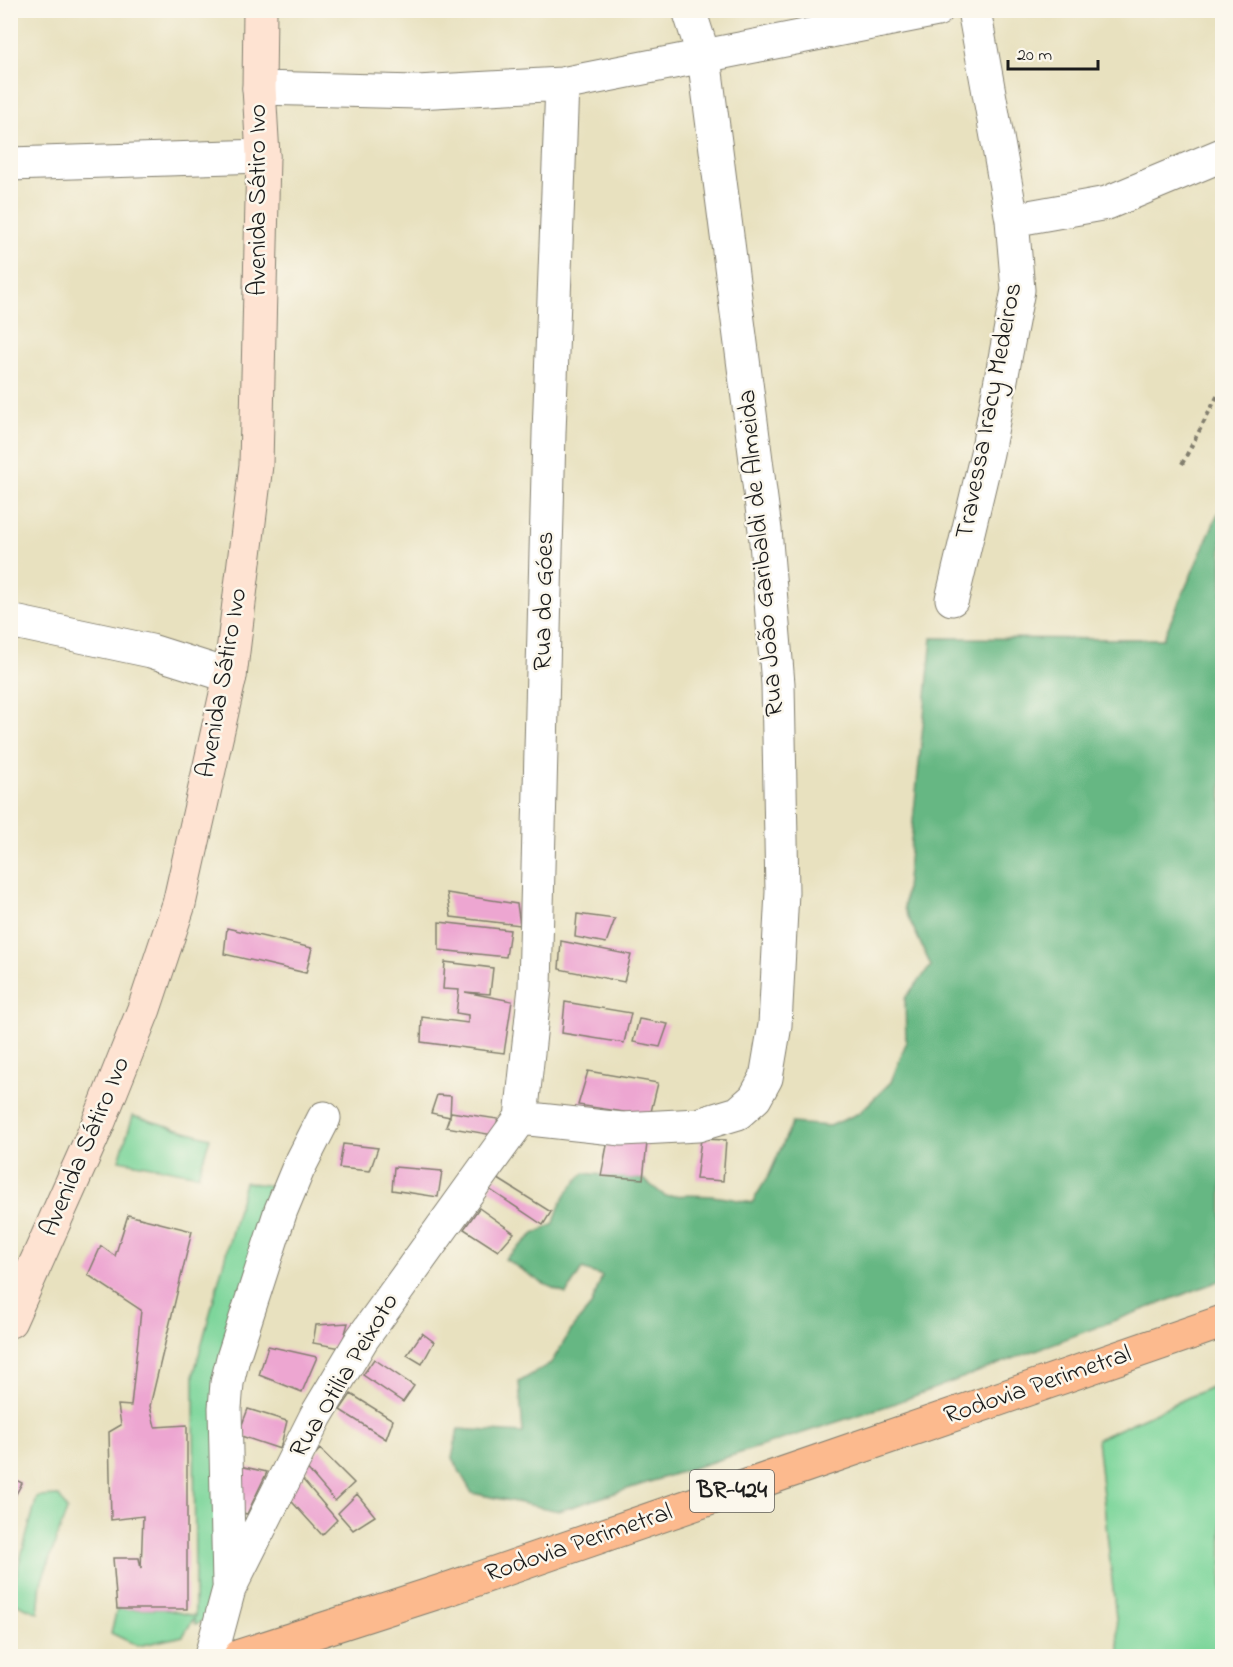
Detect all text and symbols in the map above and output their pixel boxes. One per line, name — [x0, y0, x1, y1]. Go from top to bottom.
scale bar — [1008, 33, 1098, 71]
text: 20 m — [1017, 43, 1052, 69]
street label: Avenida Sátiro Ivo — [240, 104, 278, 296]
street label: Travessa Iracy Medeiros — [947, 280, 1033, 542]
street label: Rua João Garibaldi de Almeida — [729, 388, 795, 718]
street label: Rua do Góes — [525, 531, 565, 671]
street label: Avenida Sátiro Ivo — [188, 585, 258, 781]
street label: Avenida Sátiro Ivo — [31, 1051, 141, 1243]
street label: Rua Otilia Peixoto — [281, 1286, 409, 1466]
street label: Rodovia Perimetral — [939, 1336, 1137, 1436]
road number: BR-424 — [690, 1470, 774, 1512]
street label: Rodovia Perimetral — [480, 1494, 678, 1594]

